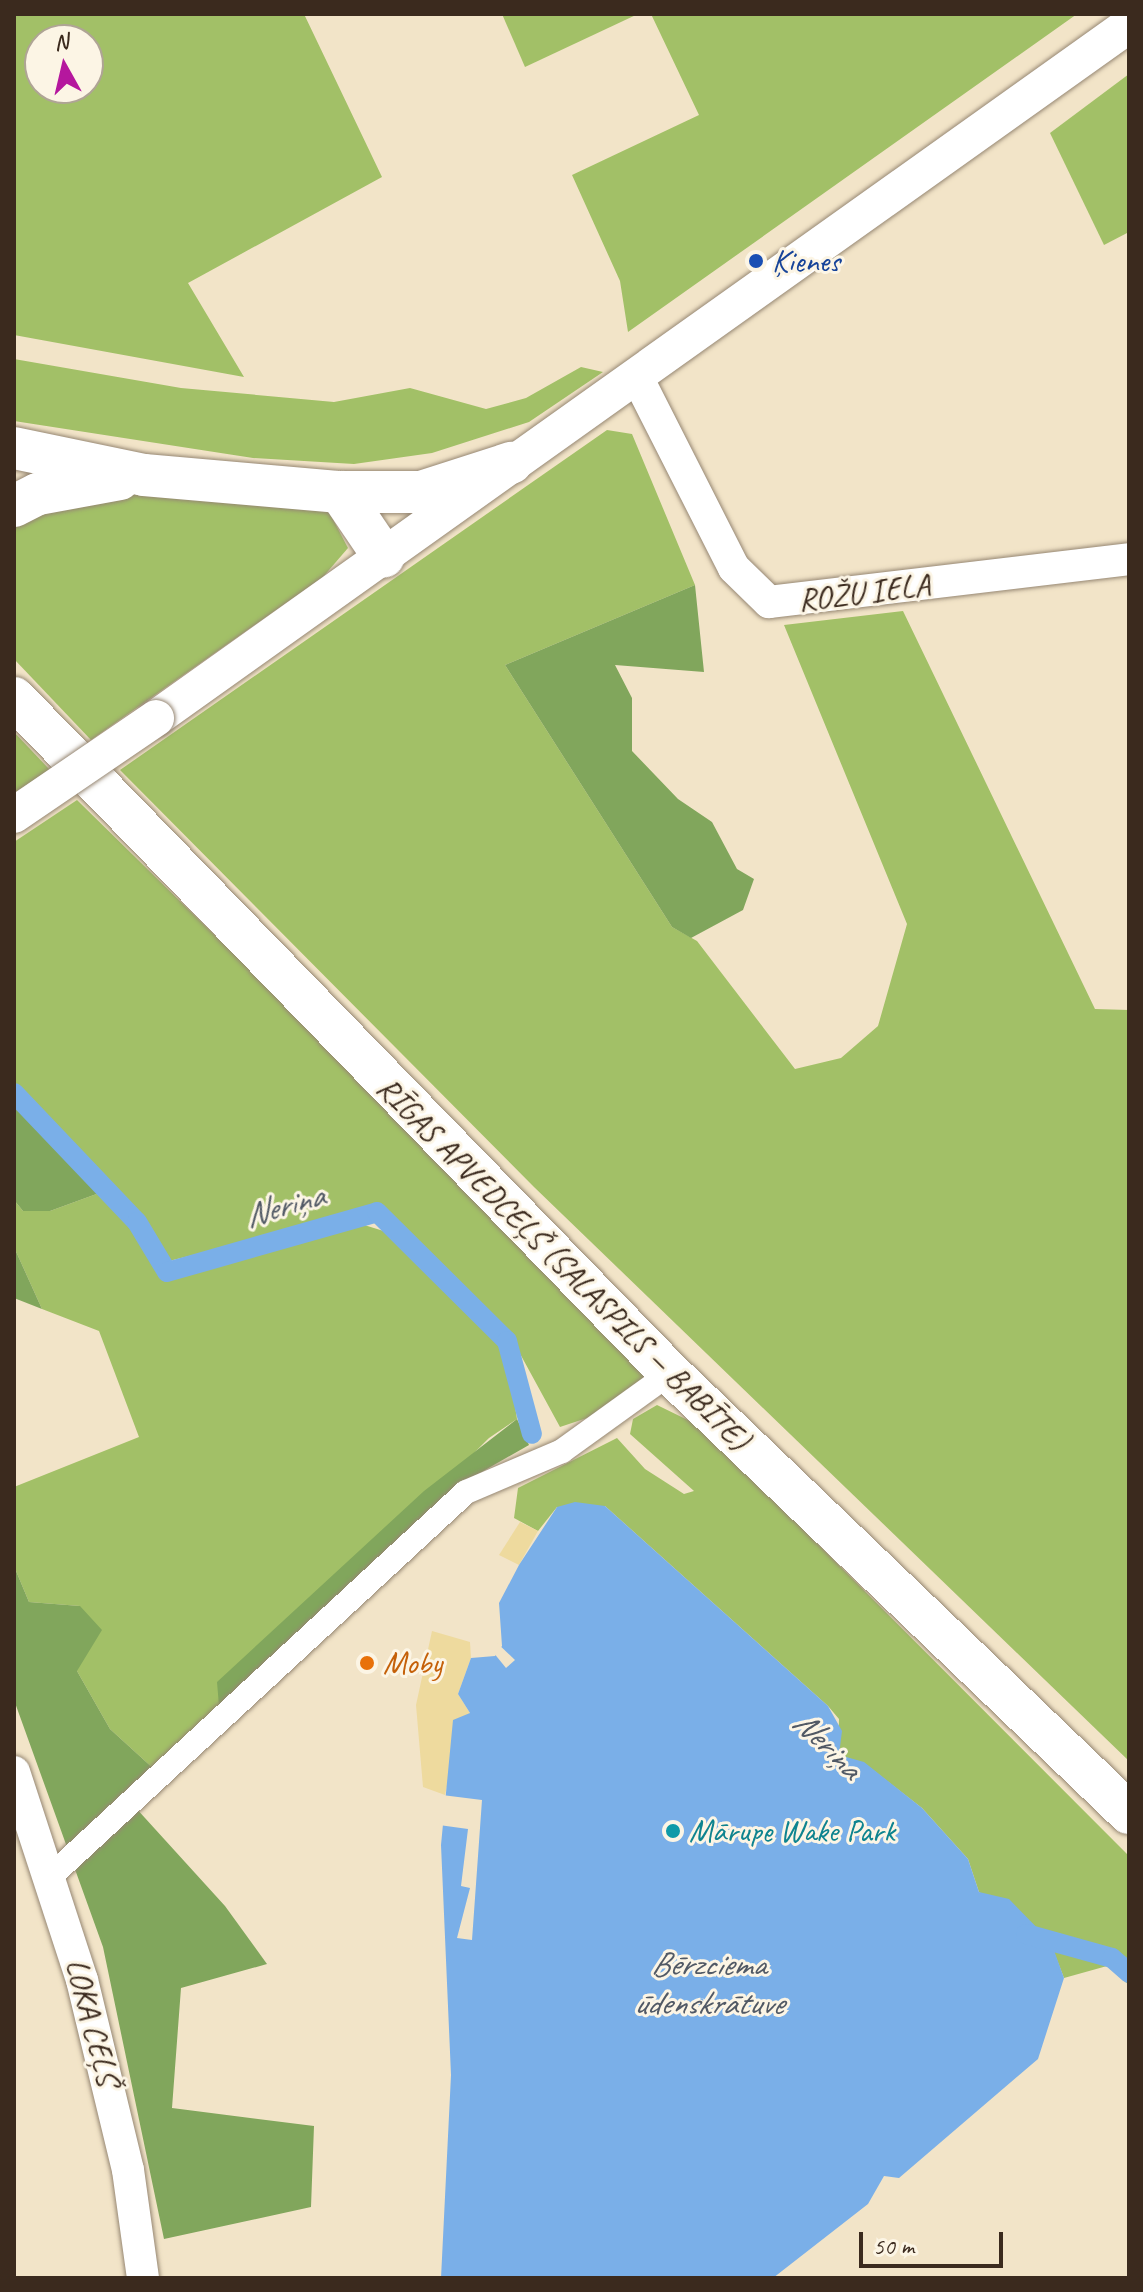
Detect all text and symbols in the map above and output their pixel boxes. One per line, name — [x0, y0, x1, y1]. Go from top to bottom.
north arrow — [24, 24, 104, 104]
text: N — [52, 27, 70, 57]
place label: Ķienes — [772, 242, 840, 280]
marker: Ķienes — [747, 252, 765, 270]
street label: ROŽU IELA — [796, 566, 932, 620]
street label: RĪGAS APVEDCEĻŠ (SALASPILS — BABĪTE) — [369, 1070, 757, 1458]
water label: Neriņa — [240, 1174, 328, 1236]
place label: Moby — [383, 1644, 442, 1682]
marker: Moby — [358, 1654, 376, 1672]
water label: Neriņa — [785, 1701, 871, 1787]
place label: Mārupe Wake Park — [689, 1812, 897, 1850]
marker: Mārupe Wake Park — [664, 1822, 682, 1840]
water label: Bērzciema ūdenskrātuve — [633, 1943, 783, 2022]
street label: LOKA CEĻŠ — [57, 1955, 127, 2089]
scale bar — [863, 2216, 1007, 2266]
text: 50 m — [873, 2231, 914, 2261]

